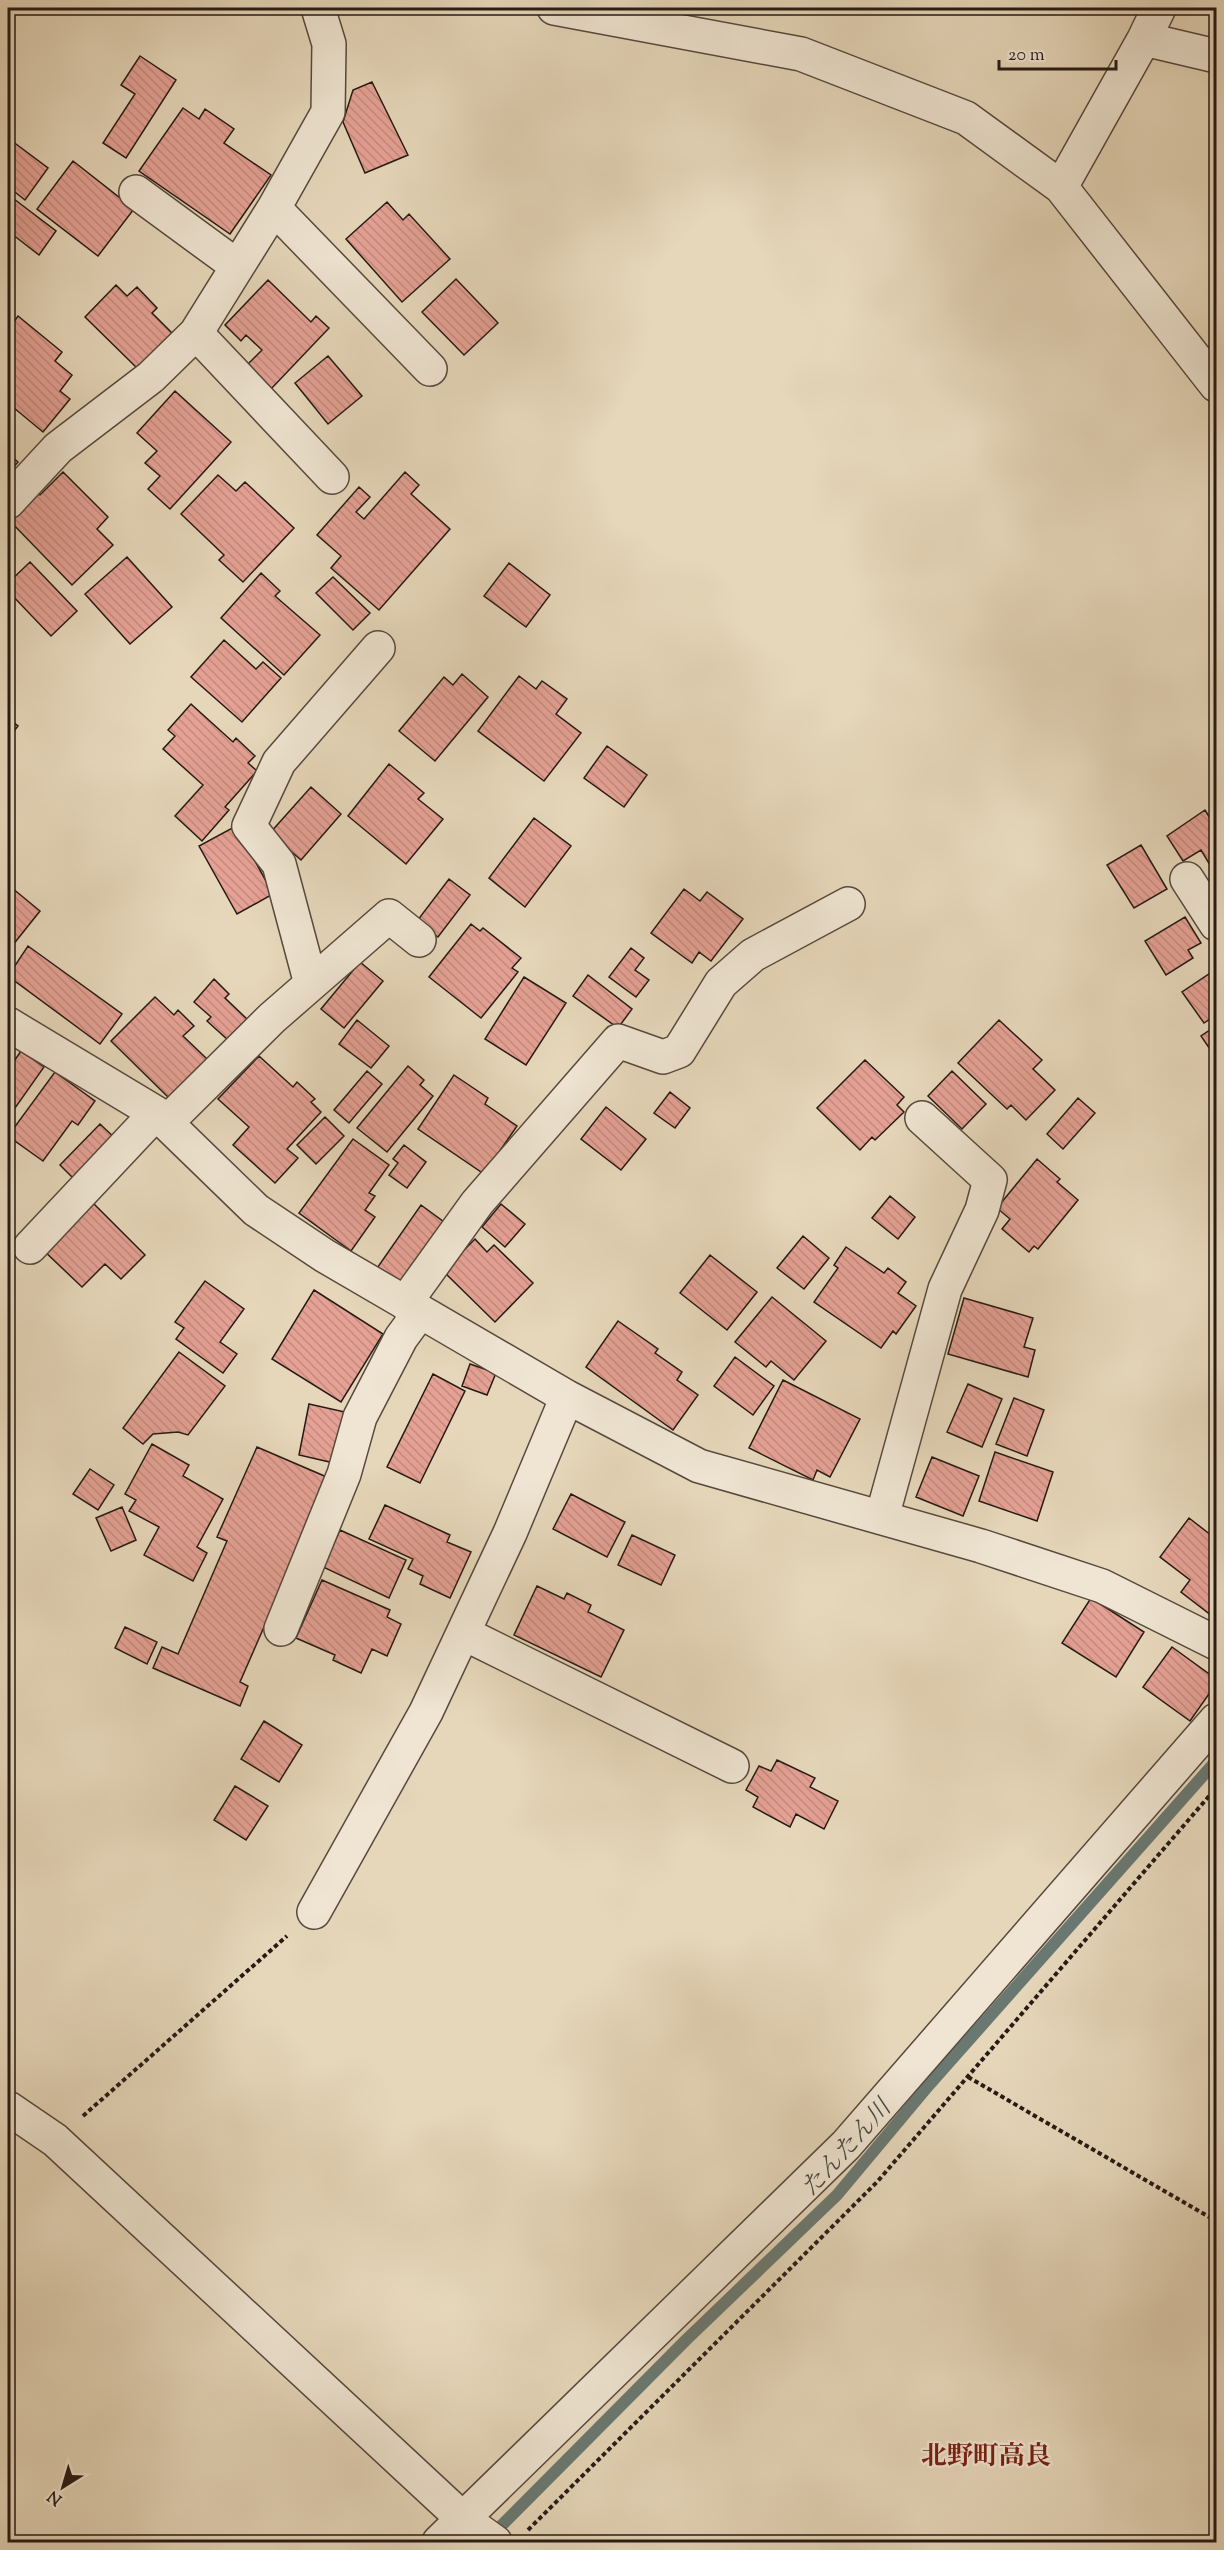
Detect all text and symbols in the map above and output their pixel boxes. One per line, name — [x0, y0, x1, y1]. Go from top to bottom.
scale bar — [999, 33, 1116, 71]
text: 20 m — [1008, 43, 1045, 69]
water label: たんたん川 — [794, 2091, 902, 2205]
district label: 北野町高良 — [921, 2439, 1051, 2476]
north arrow — [33, 2457, 93, 2517]
text: N — [43, 2484, 68, 2510]

